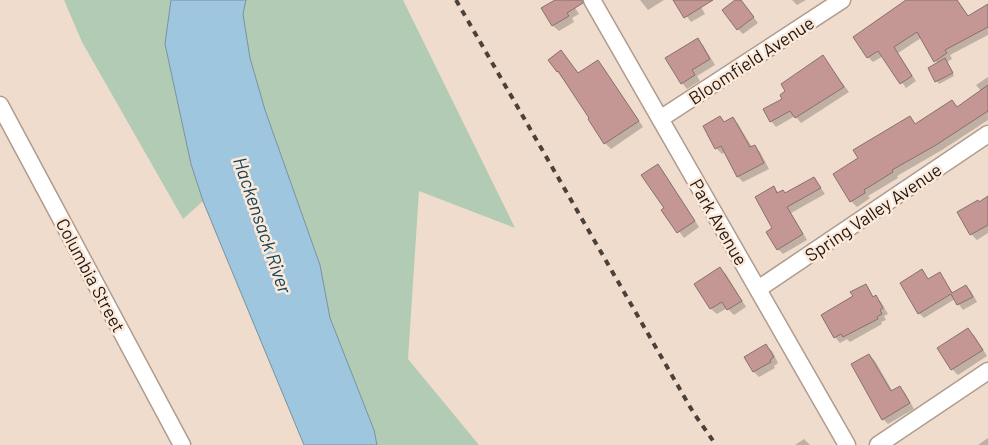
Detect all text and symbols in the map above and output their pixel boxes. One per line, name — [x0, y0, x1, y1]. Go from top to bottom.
street label: Bloomfield Avenue — [684, 11, 818, 109]
water label: Hackensack River — [229, 154, 298, 297]
street label: Spring Valley Avenue — [800, 158, 946, 266]
street label: Park Avenue — [685, 175, 753, 269]
street label: Columbia Street — [52, 214, 130, 336]

